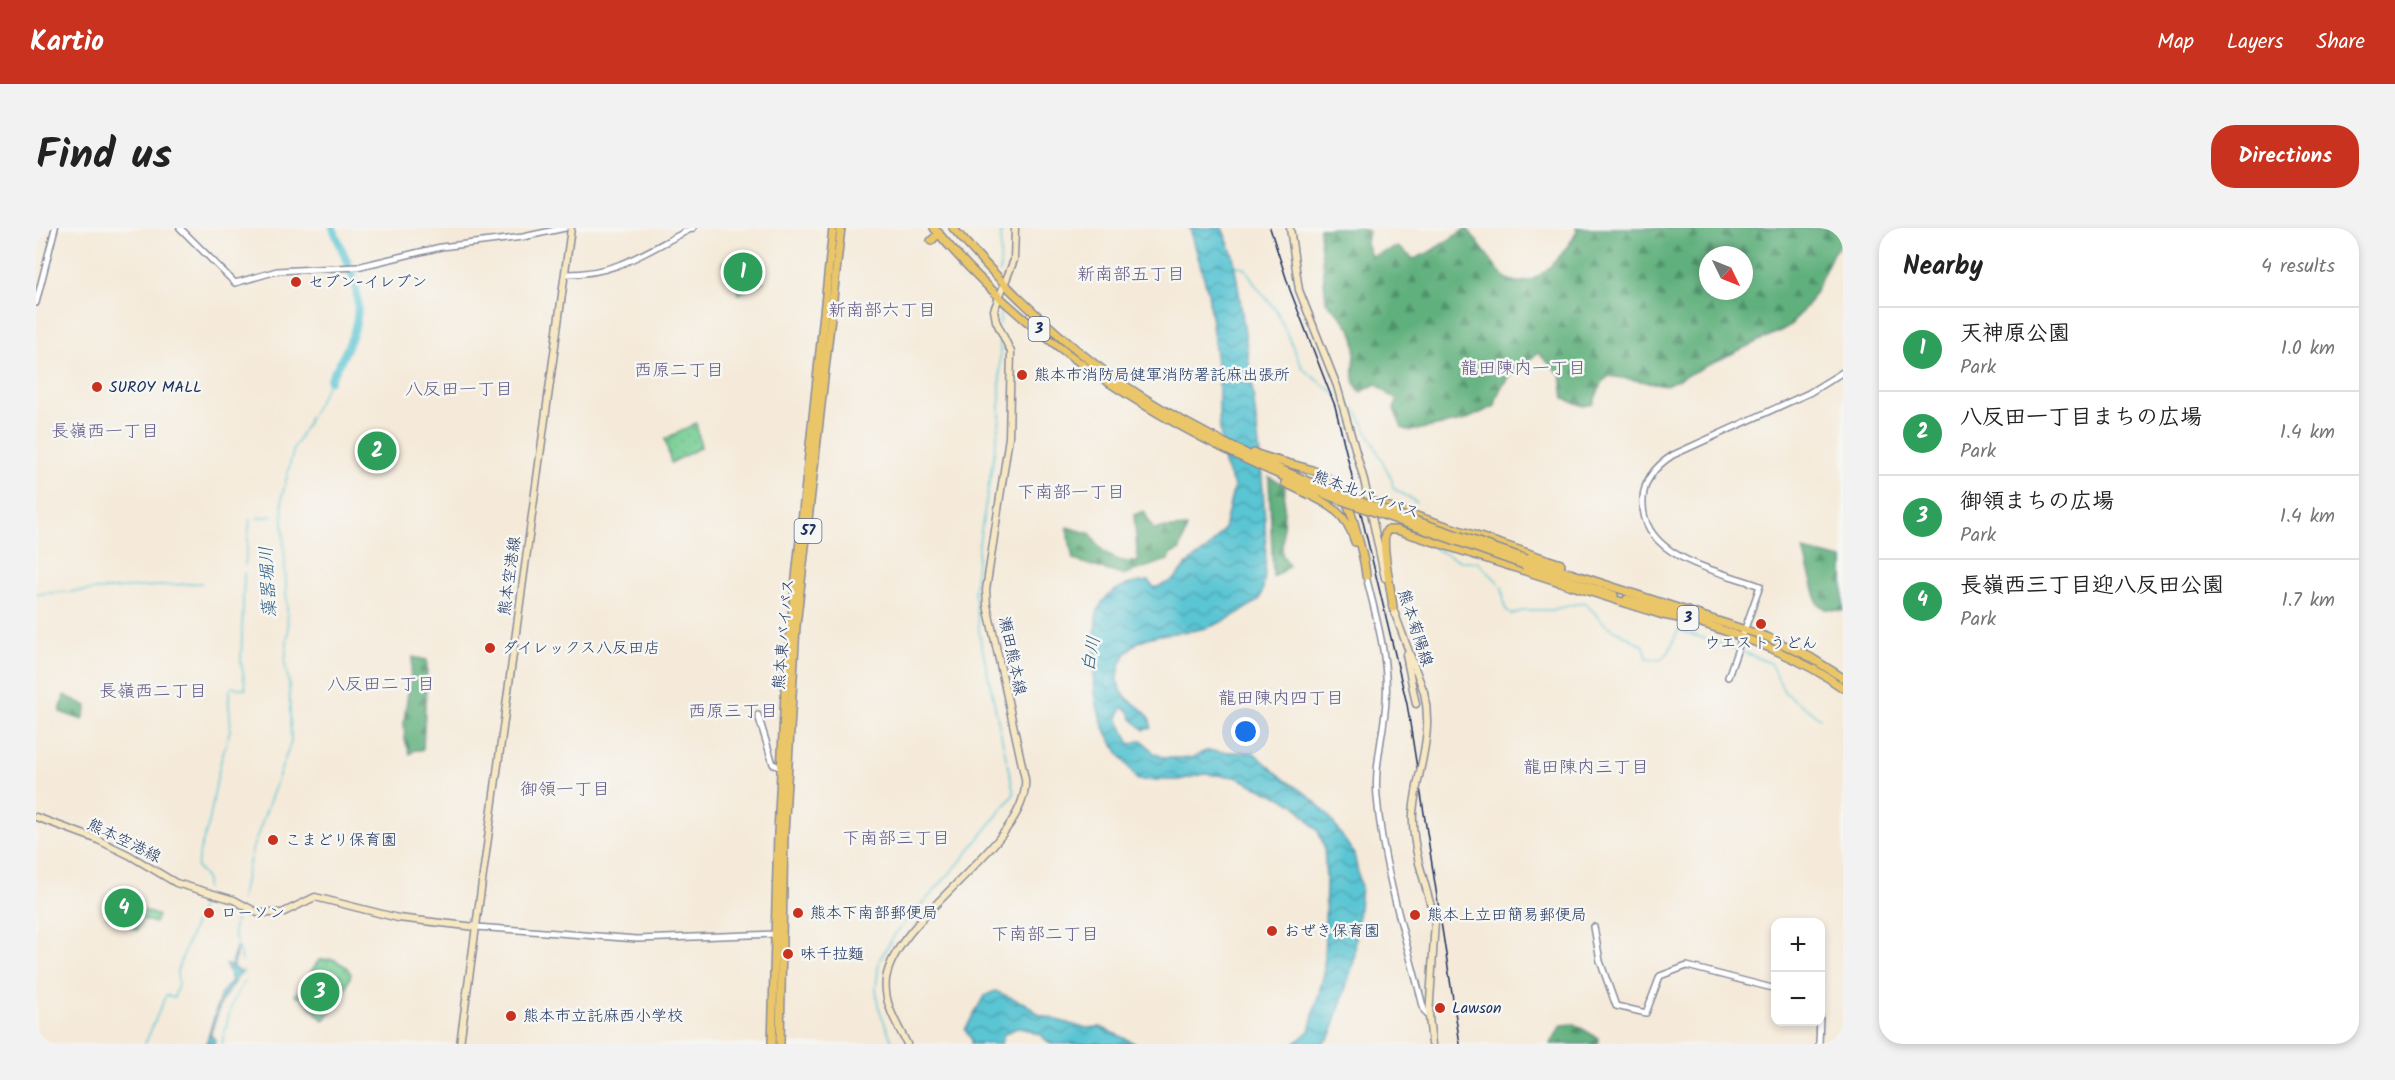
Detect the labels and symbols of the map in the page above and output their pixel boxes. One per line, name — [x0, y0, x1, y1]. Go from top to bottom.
north arrow — [1699, 246, 1753, 300]
pin: 1 — [724, 250, 762, 294]
district label: 新南部五丁目 — [1077, 261, 1185, 290]
place label: セブン-イレブン — [308, 270, 427, 295]
marker: セブン-イレブン — [289, 275, 303, 289]
district label: 新南部六丁目 — [828, 297, 936, 326]
road number: 3 — [1028, 317, 1050, 341]
district label: 龍田陳内一丁目 — [1460, 355, 1586, 384]
district label: 西原二丁目 — [634, 357, 724, 386]
place label: 熊本市消防局健軍消防署託麻出張所 — [1034, 363, 1290, 388]
marker: 熊本市消防局健軍消防署託麻出張所 — [1015, 368, 1029, 382]
place label: SUROY MALL — [109, 375, 202, 400]
district label: 八反田一丁目 — [405, 376, 513, 405]
marker: SUROY MALL — [90, 380, 104, 394]
district label: 長嶺西一丁目 — [51, 418, 159, 447]
pin: 2 — [358, 428, 396, 474]
street label: 熊本北バイパス — [1309, 464, 1423, 526]
district label: 下南部一丁目 — [1017, 479, 1125, 508]
road number: 57 — [794, 519, 822, 543]
street label: 熊本空港線 — [492, 535, 528, 617]
water label: 藻器堀川 — [253, 545, 285, 619]
street label: 熊本東バイパス — [767, 577, 801, 691]
street label: 熊本菊陽線 — [1391, 586, 1439, 670]
road number: 3 — [1678, 606, 1698, 630]
street label: 瀬田熊本線 — [991, 614, 1033, 698]
marker: ウエストうどん — [1754, 617, 1768, 631]
place label: ウエストうどん — [1704, 631, 1818, 656]
water label: 白川 — [1075, 634, 1109, 674]
place label: ダイレックス八反田店 — [502, 636, 660, 661]
marker: ダイレックス八反田店 — [483, 641, 497, 655]
district label: 八反田二丁目 — [327, 671, 435, 700]
district label: 長嶺西二丁目 — [99, 678, 207, 707]
district label: 龍田陳内四丁目 — [1218, 685, 1344, 714]
district label: 西原三丁目 — [688, 698, 778, 727]
your location — [1231, 717, 1260, 746]
district label: 龍田陳内三丁目 — [1523, 754, 1649, 783]
district label: 御領一丁目 — [520, 776, 610, 805]
street label: 熊本空港線 — [83, 812, 165, 870]
district label: 下南部三丁目 — [842, 825, 950, 854]
place label: こまどり保育園 — [285, 828, 397, 853]
marker: こまどり保育園 — [266, 833, 280, 847]
pin: 4 — [104, 886, 143, 930]
place label: ローソン — [221, 901, 285, 926]
place label: 熊本下南部郵便局 — [810, 901, 938, 926]
place label: 熊本上立田簡易郵便局 — [1427, 903, 1587, 928]
marker: ローソン — [202, 906, 216, 920]
marker: 熊本下南部郵便局 — [791, 906, 805, 920]
marker: 熊本上立田簡易郵便局 — [1408, 908, 1422, 922]
place label: おぜき保育園 — [1284, 919, 1380, 944]
district label: 下南部二丁目 — [991, 921, 1099, 950]
marker: おぜき保育園 — [1265, 924, 1279, 938]
place label: 味千拉麵 — [800, 942, 864, 967]
marker: 味千拉麵 — [781, 947, 795, 961]
pin: 3 — [300, 970, 340, 1014]
place label: Lawson — [1452, 996, 1502, 1021]
marker: Lawson — [1433, 1001, 1447, 1015]
place label: 熊本市立託麻西小学校 — [523, 1004, 683, 1029]
marker: 熊本市立託麻西小学校 — [504, 1009, 518, 1023]

